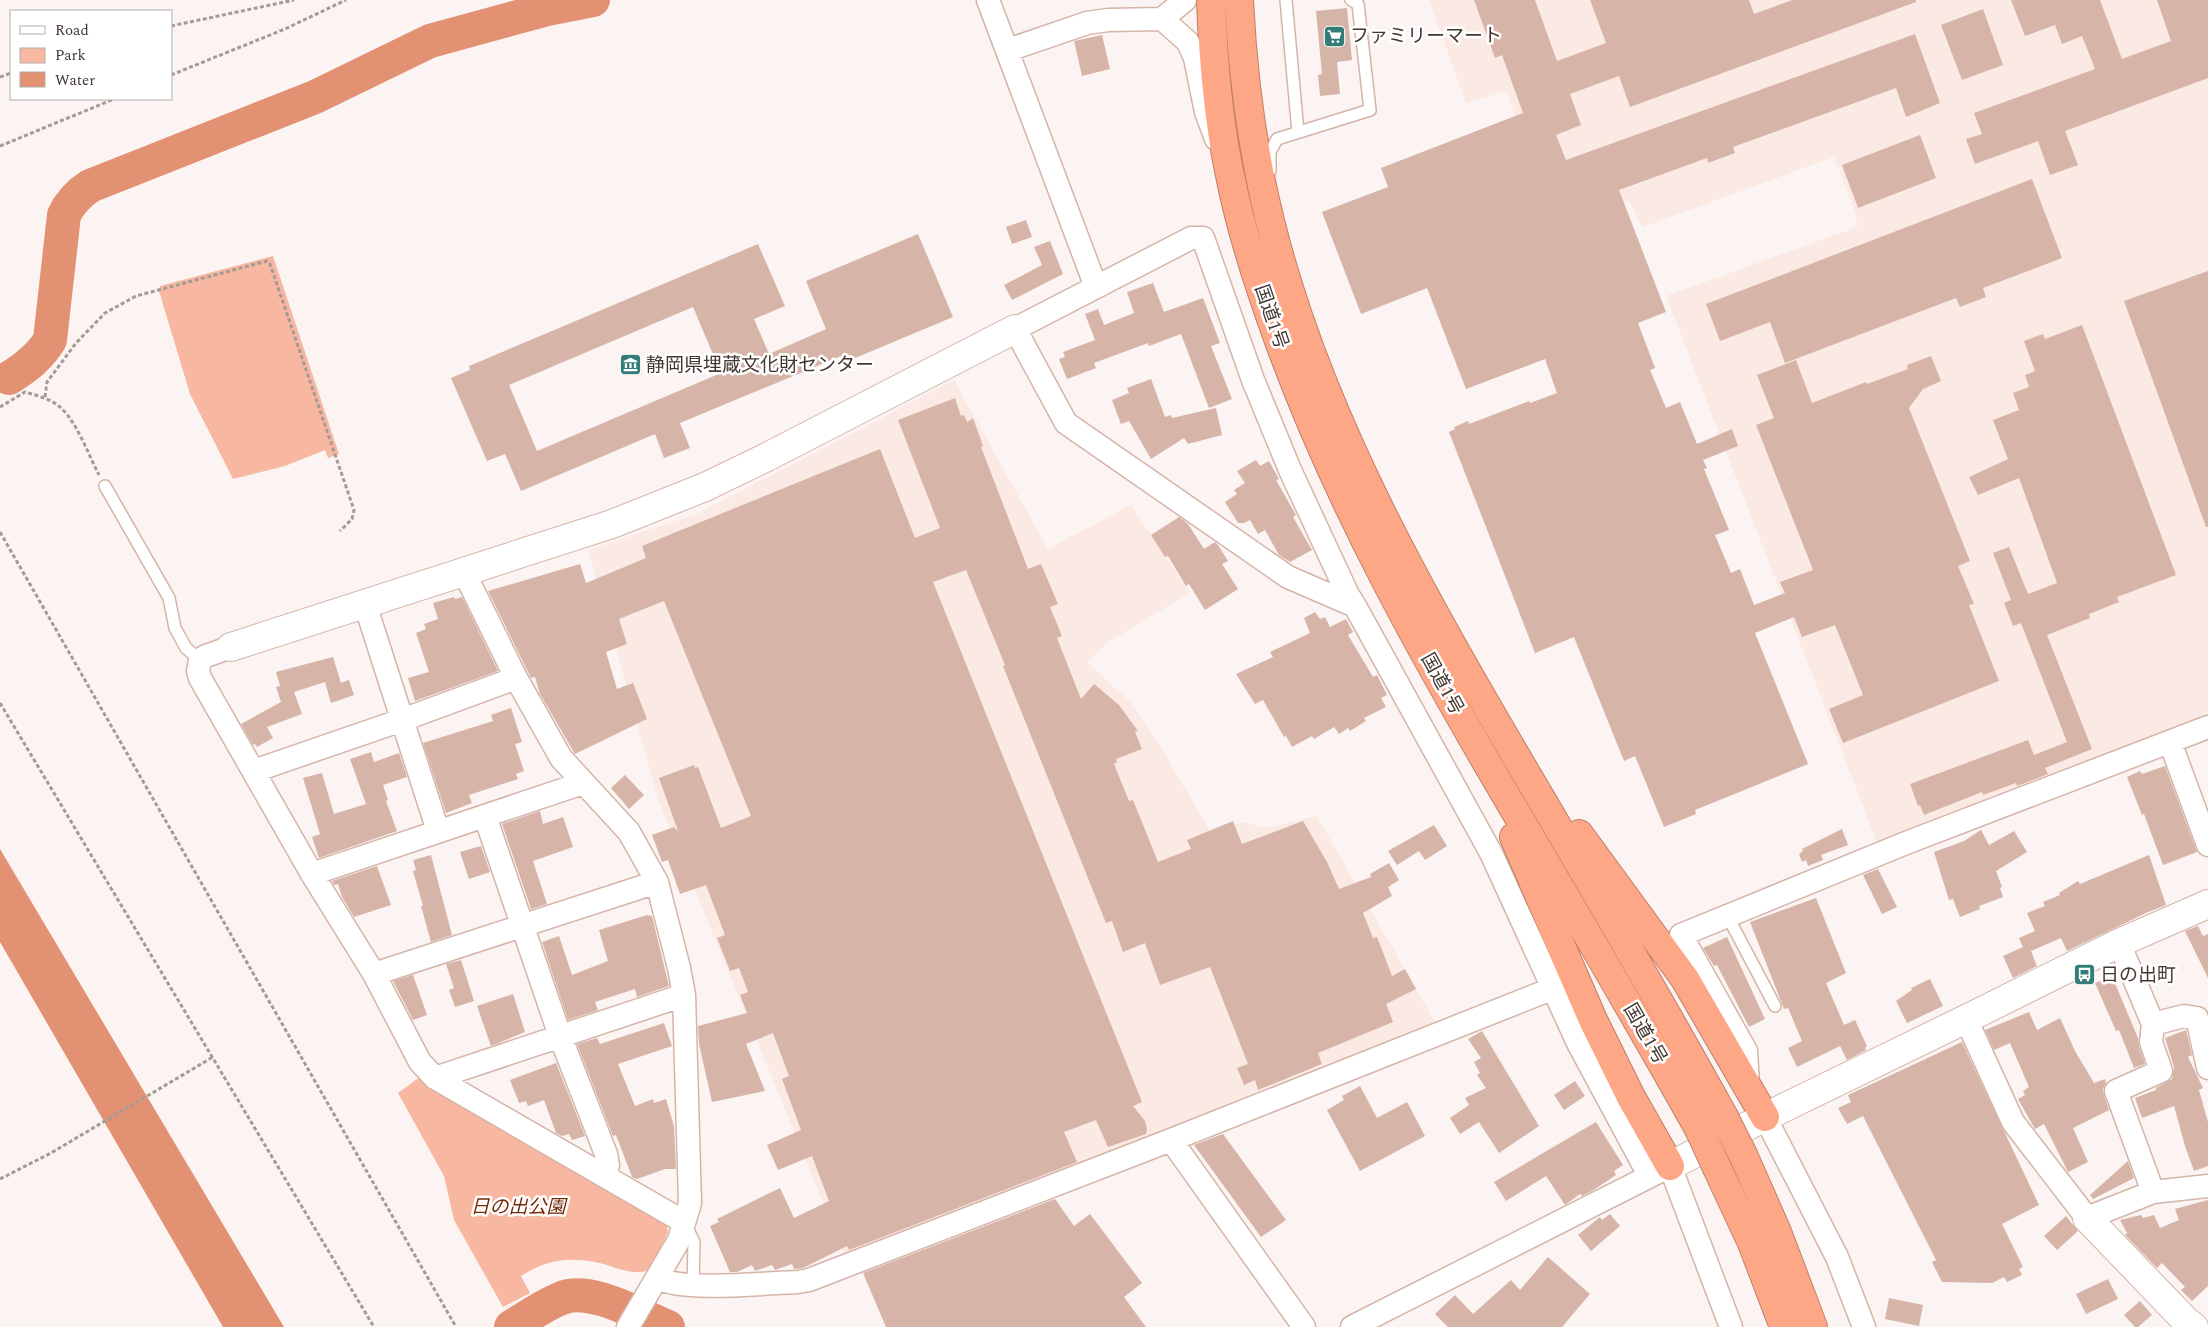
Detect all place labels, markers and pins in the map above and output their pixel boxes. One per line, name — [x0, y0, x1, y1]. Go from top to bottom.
place label: ファミリーマート — [1350, 22, 1502, 51]
supermarket icon: ファミリーマート — [1322, 24, 1346, 48]
place label: 静岡県埋蔵文化財センター — [646, 351, 874, 380]
museum icon: 静岡県埋蔵文化財センター — [618, 353, 642, 377]
place label: 日の出町 — [2100, 961, 2176, 990]
bus stop icon: 日の出町 — [2072, 963, 2096, 987]

